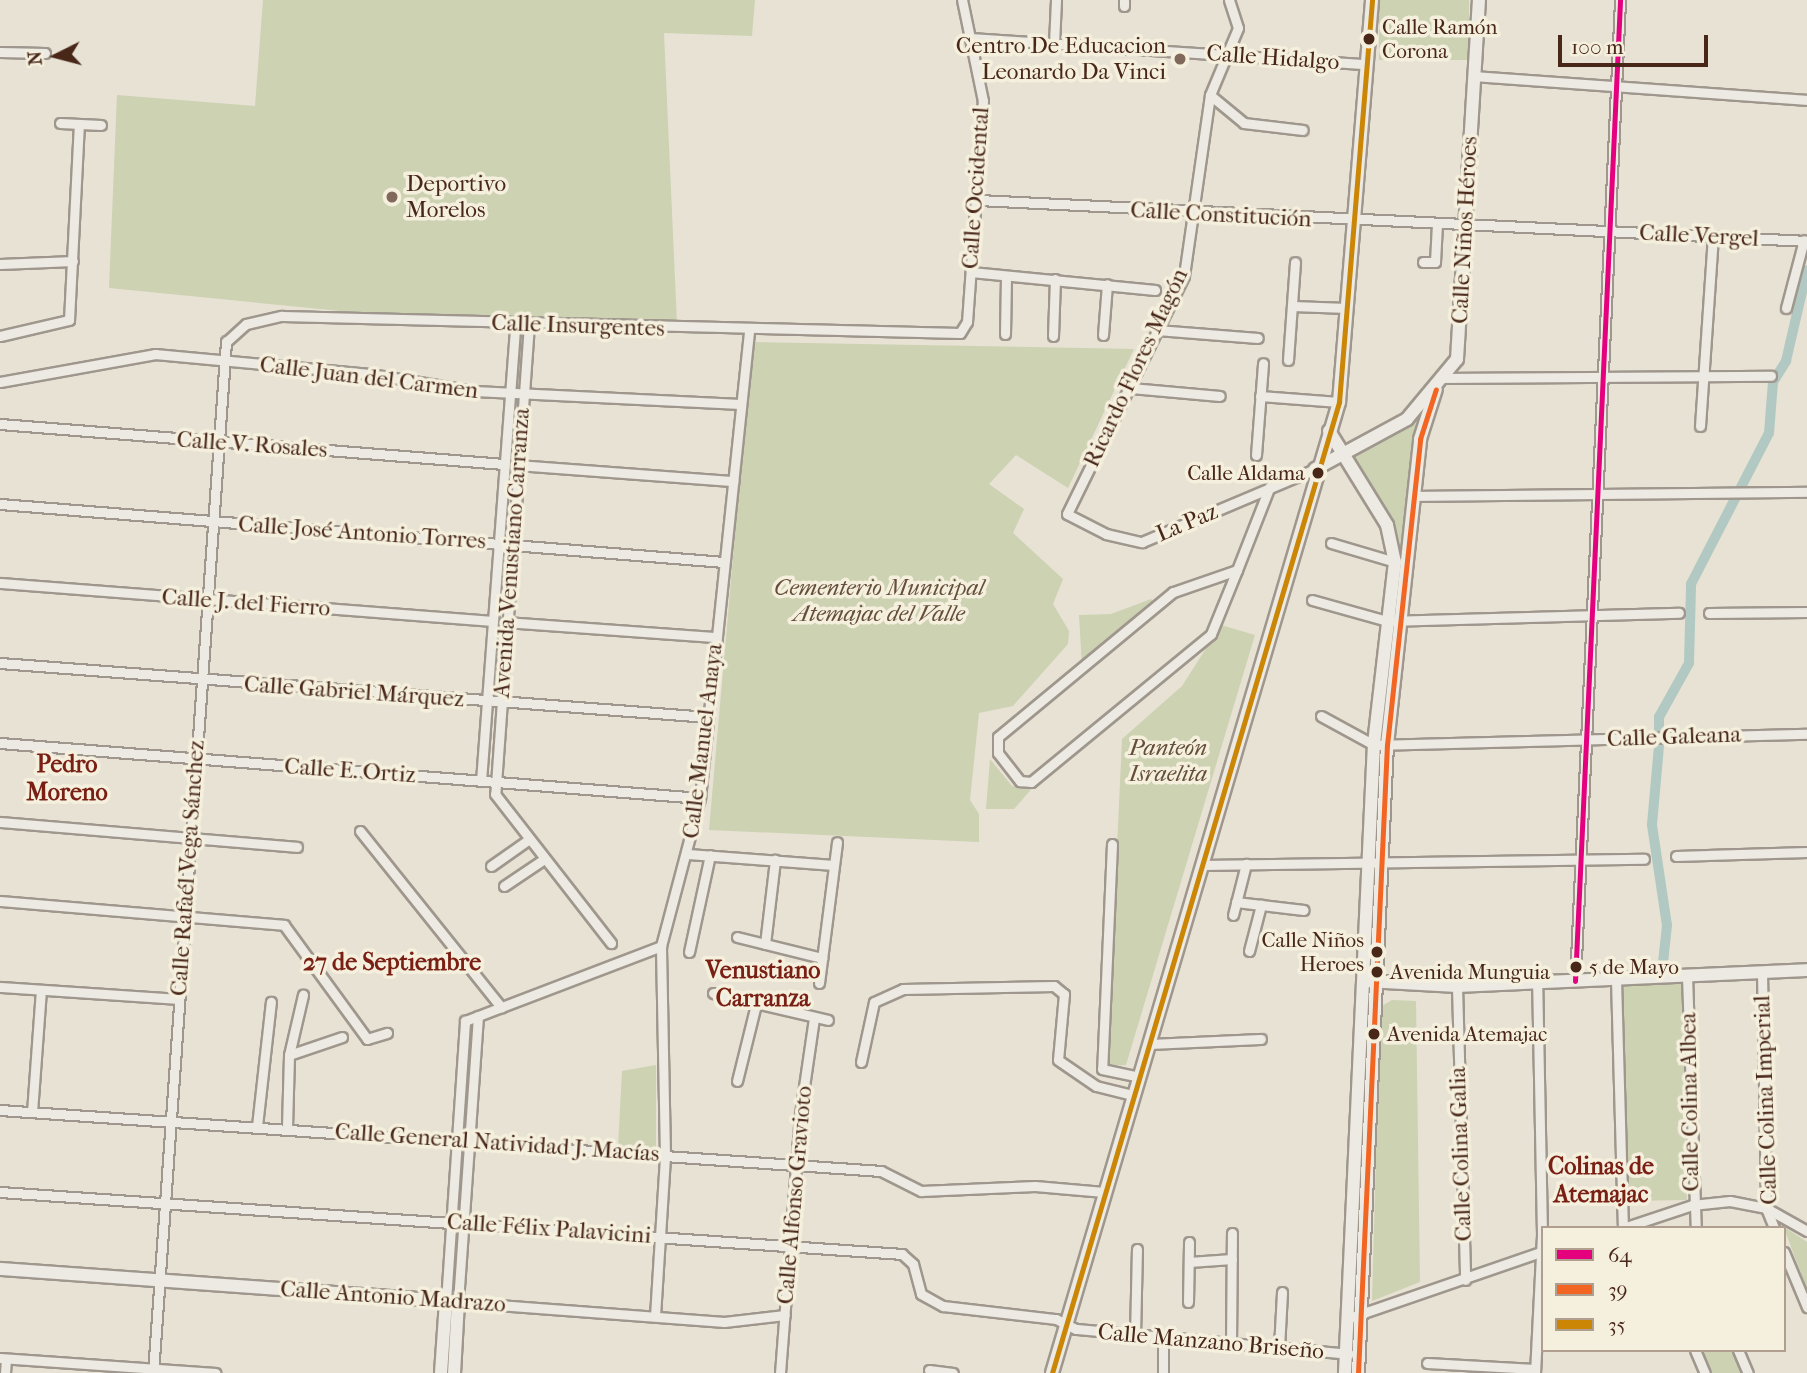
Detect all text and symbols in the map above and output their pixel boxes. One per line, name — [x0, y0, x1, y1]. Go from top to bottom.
place label: Calle Ramón Corona — [1382, 14, 1498, 64]
north arrow — [21, 21, 91, 91]
scale bar — [1562, 21, 1713, 65]
place label: Centro De Educacion Leonardo Da Vinci — [956, 32, 1166, 86]
marker: Calle Ramón Corona — [1362, 32, 1376, 46]
text: 100 m — [1571, 35, 1624, 59]
street label: Calle Hidalgo — [1206, 40, 1340, 76]
text: N — [23, 50, 47, 67]
marker: Centro De Educacion Leonardo Da Vinci — [1172, 51, 1188, 67]
street label: Calle Occidental — [957, 106, 995, 270]
street label: Calle Niños Héroes — [1446, 136, 1484, 324]
place label: Deportivo Morelos — [406, 170, 506, 224]
marker: Deportivo Morelos — [384, 189, 400, 205]
street label: Calle Constitución — [1130, 196, 1312, 234]
street label: Calle Vergel — [1639, 219, 1759, 253]
street label: Ricardo Flores Magón — [1078, 264, 1194, 472]
street label: Calle Insurgentes — [491, 309, 665, 343]
street label: Calle Juan del Carmen — [258, 351, 480, 405]
street label: Avenida Venustiano Carranza — [488, 407, 536, 699]
street label: Calle V. Rosales — [176, 426, 328, 464]
place label: Calle Aldama — [1187, 460, 1305, 486]
marker: Calle Aldama — [1311, 466, 1325, 480]
street label: La Paz — [1152, 498, 1222, 548]
street label: Calle José Antonio Torres — [237, 511, 487, 555]
park label: Cementerio Municipal Atemajac del Valle — [774, 574, 984, 628]
street label: Calle J. del Fierro — [161, 583, 331, 623]
street label: Calle Manuel Anaya — [677, 642, 729, 840]
street label: Calle Gabriel Márquez — [243, 671, 465, 713]
street label: Calle Galeana — [1607, 721, 1741, 753]
park label: Panteón Israelita — [1129, 734, 1207, 788]
street label: Calle Rafaél Vega Sánchez — [165, 739, 211, 997]
district label: Pedro Moreno — [26, 751, 108, 807]
street label: Calle E. Ortiz — [283, 753, 417, 789]
place label: Calle Niños Heroes — [1261, 927, 1364, 977]
marker: Calle Niños Heroes — [1370, 945, 1384, 959]
district label: 27 de Septiembre — [303, 949, 481, 977]
place label: 5 de Mayo — [1589, 954, 1679, 980]
district label: Venustiano Carranza — [706, 957, 820, 1013]
place label: Avenida Munguia — [1390, 959, 1550, 985]
marker: 5 de Mayo — [1569, 960, 1583, 974]
marker: Avenida Munguia — [1370, 965, 1384, 979]
street label: Calle Colina Imperial — [1749, 995, 1783, 1205]
street label: Calle Colina Albea — [1675, 1012, 1705, 1192]
place label: Avenida Atemajac — [1387, 1021, 1547, 1047]
marker: Avenida Atemajac — [1367, 1027, 1381, 1041]
street label: Calle Colina Galia — [1444, 1066, 1478, 1242]
street label: Calle Alfonso Gravioto — [772, 1085, 818, 1305]
street label: Calle General Natividad J. Macías — [334, 1118, 660, 1168]
district label: Colinas de Atemajac — [1548, 1153, 1654, 1209]
street label: Calle Félix Palavicini — [446, 1208, 652, 1250]
legend — [1541, 1226, 1786, 1352]
text: 64 — [1608, 1243, 1632, 1267]
street label: Calle Antonio Madrazo — [279, 1275, 507, 1319]
text: 39 — [1608, 1278, 1628, 1302]
text: 35 — [1608, 1313, 1626, 1337]
street label: Calle Manzano Briseño — [1097, 1318, 1325, 1366]

